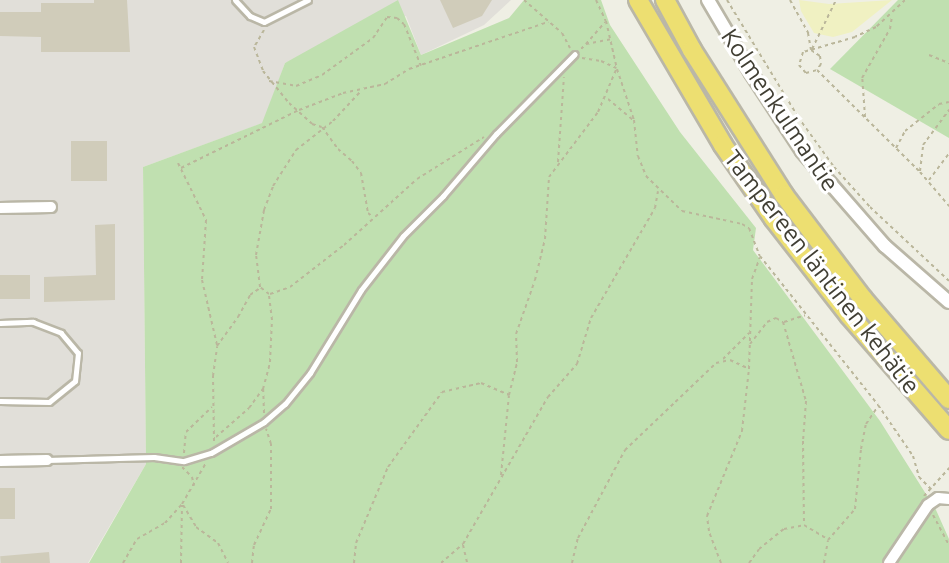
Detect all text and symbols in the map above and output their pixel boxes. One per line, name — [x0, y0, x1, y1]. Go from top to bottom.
street label: Kolmenkulmantie — [715, 23, 845, 197]
street label: Tampereen läntinen kehätie — [718, 145, 926, 399]

